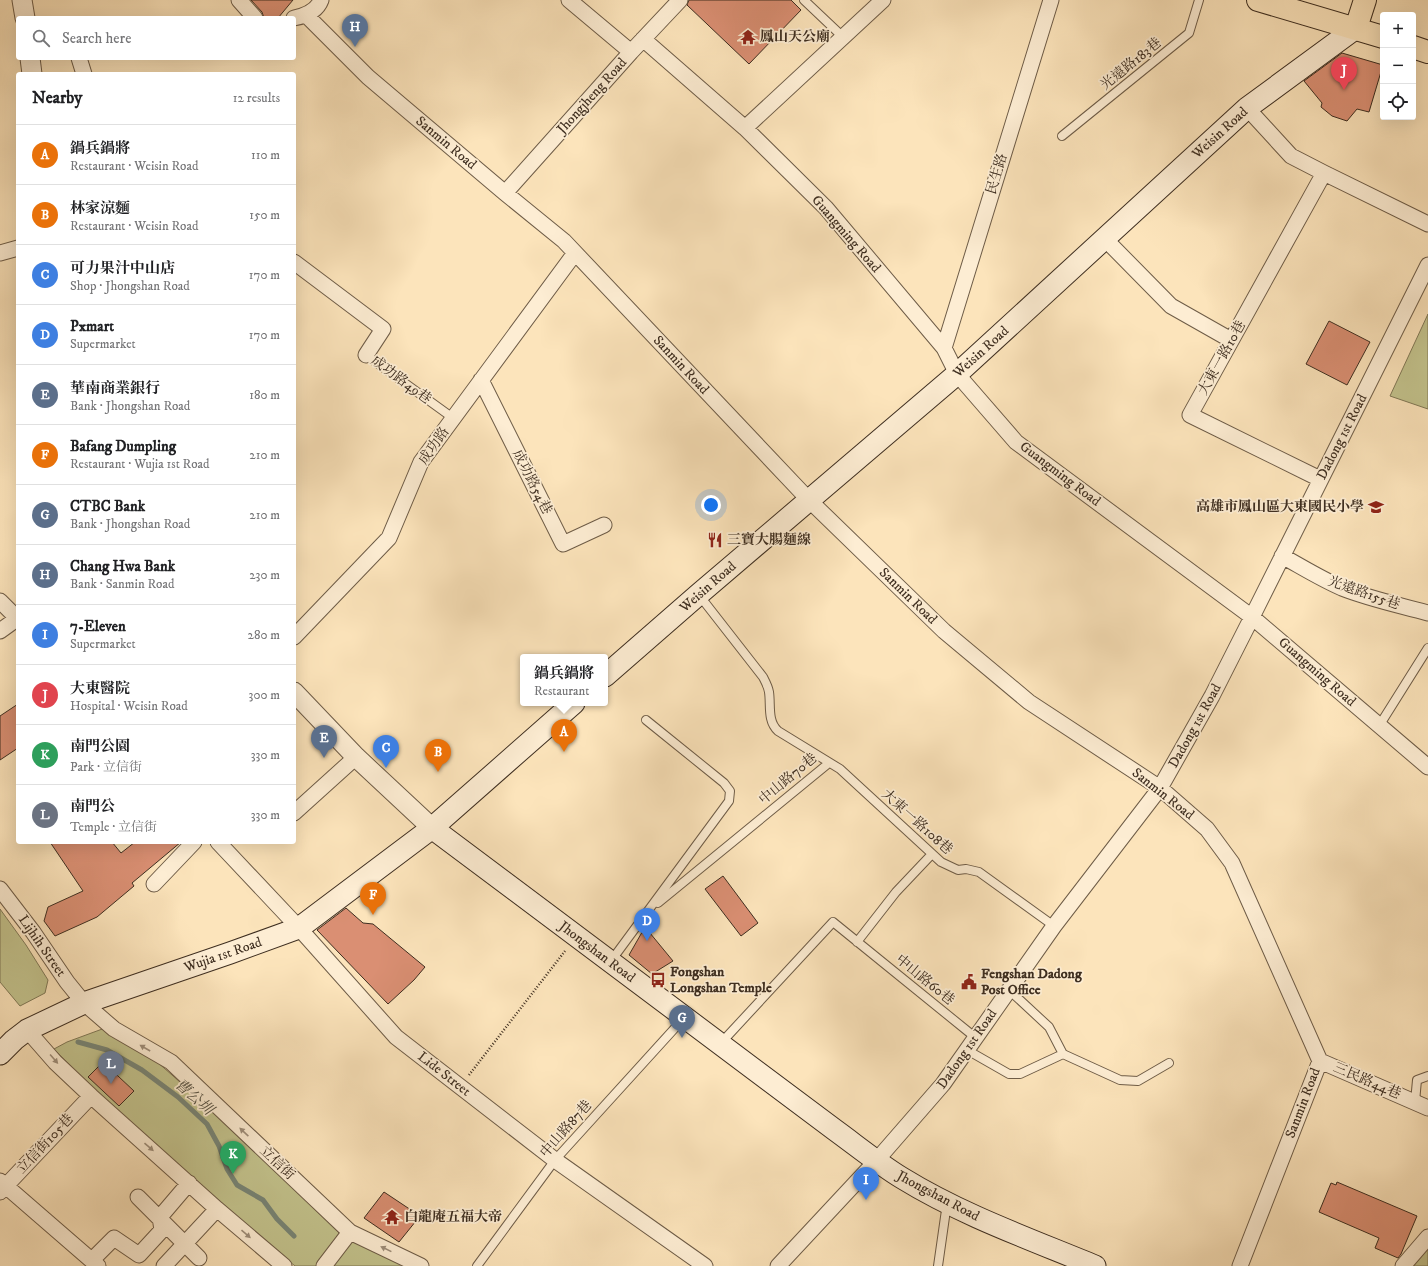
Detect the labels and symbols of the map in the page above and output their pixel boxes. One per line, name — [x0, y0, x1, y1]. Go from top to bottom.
pin: H — [342, 14, 368, 47]
temple icon: 鳳山天公廟 — [739, 28, 757, 46]
place label: 鳳山天公廟 — [760, 28, 830, 46]
street label: 光遠路183巷 — [1097, 34, 1165, 94]
street label: Jhongjheng Road — [552, 54, 631, 139]
pin: J — [1331, 57, 1357, 90]
street label: Weisin Road — [1188, 103, 1252, 163]
street label: Sanmin Road — [412, 112, 480, 174]
street label: 民生路 — [982, 151, 1012, 197]
street label: Guangming Road — [807, 192, 885, 276]
street label: 大東一路10巷 — [1194, 317, 1250, 399]
street label: Weisin Road — [949, 322, 1013, 382]
street label: Sanmin Road — [649, 332, 713, 398]
street label: 成功路49巷 — [367, 352, 435, 408]
street label: Dadong 1st Road — [1313, 391, 1371, 483]
street label: 成功路 — [415, 424, 453, 468]
street label: Guangming Road — [1016, 438, 1104, 510]
street label: 成功路54巷 — [508, 447, 556, 517]
your location — [701, 495, 721, 515]
place label: 高雄市鳳山區大東國民小學 — [1196, 498, 1364, 516]
school or university icon: 高雄市鳳山區大東國民小學 — [1367, 498, 1385, 516]
restaurant icon: 三寶大腸麵線 — [706, 531, 724, 549]
place label: 三寶大腸麵線 — [727, 531, 811, 549]
street label: Weisin Road — [675, 558, 740, 617]
street label: Sanmin Road — [875, 564, 941, 628]
street label: 光遠路155巷 — [1326, 572, 1402, 614]
street label: Guangming Road — [1275, 633, 1359, 711]
street label: Dadong 1st Road — [1164, 681, 1226, 771]
pin: A — [551, 719, 577, 752]
pin: E — [311, 725, 337, 758]
pin: C — [373, 735, 399, 768]
pin: B — [425, 739, 451, 772]
street label: 中山路70巷 — [755, 749, 821, 809]
street label: Sanmin Road — [1128, 764, 1198, 824]
street label: 大東一路108巷 — [878, 785, 956, 859]
pin: F — [360, 882, 386, 915]
pin: D — [634, 908, 660, 941]
street label: Lijhih Street — [14, 912, 70, 981]
street label: Jhongshan Road — [554, 916, 639, 987]
street label: Wujia 1st Road — [181, 933, 264, 977]
street label: 中山路60巷 — [892, 951, 958, 1009]
place label: Fongshan Longshan Temple — [670, 963, 772, 997]
place label: Fengshan Dadong Post Office — [981, 965, 1083, 999]
bus stop icon: Fongshan Longshan Temple — [649, 971, 667, 989]
public building icon: Fengshan Dadong Post Office — [960, 973, 978, 991]
pin: G — [669, 1005, 695, 1038]
street label: Dadong 1st Road — [933, 1005, 1001, 1093]
one-way arrow — [139, 1044, 151, 1051]
street label: Lide Street — [414, 1048, 475, 1101]
pin: L — [98, 1051, 124, 1084]
one-way arrow — [49, 1054, 58, 1065]
street label: 三民路44巷 — [1330, 1059, 1404, 1103]
street label: Sanmin Road — [1281, 1065, 1325, 1141]
water label: 曹公圳 — [171, 1075, 219, 1121]
street label: 中山路87巷 — [536, 1097, 596, 1161]
street label: 立信街105巷 — [13, 1110, 77, 1178]
one-way arrow — [239, 1127, 249, 1136]
pin: K — [220, 1141, 246, 1174]
street label: 立信街 — [256, 1142, 298, 1184]
one-way arrow — [144, 1143, 154, 1152]
street label: Jhongshan Road — [892, 1166, 982, 1225]
pin: I — [853, 1167, 879, 1200]
temple icon: 白龍庵五福大帝 — [383, 1208, 401, 1226]
place label: 白龍庵五福大帝 — [404, 1208, 502, 1226]
one-way arrow — [241, 1229, 251, 1238]
one-way arrow — [380, 1246, 392, 1252]

